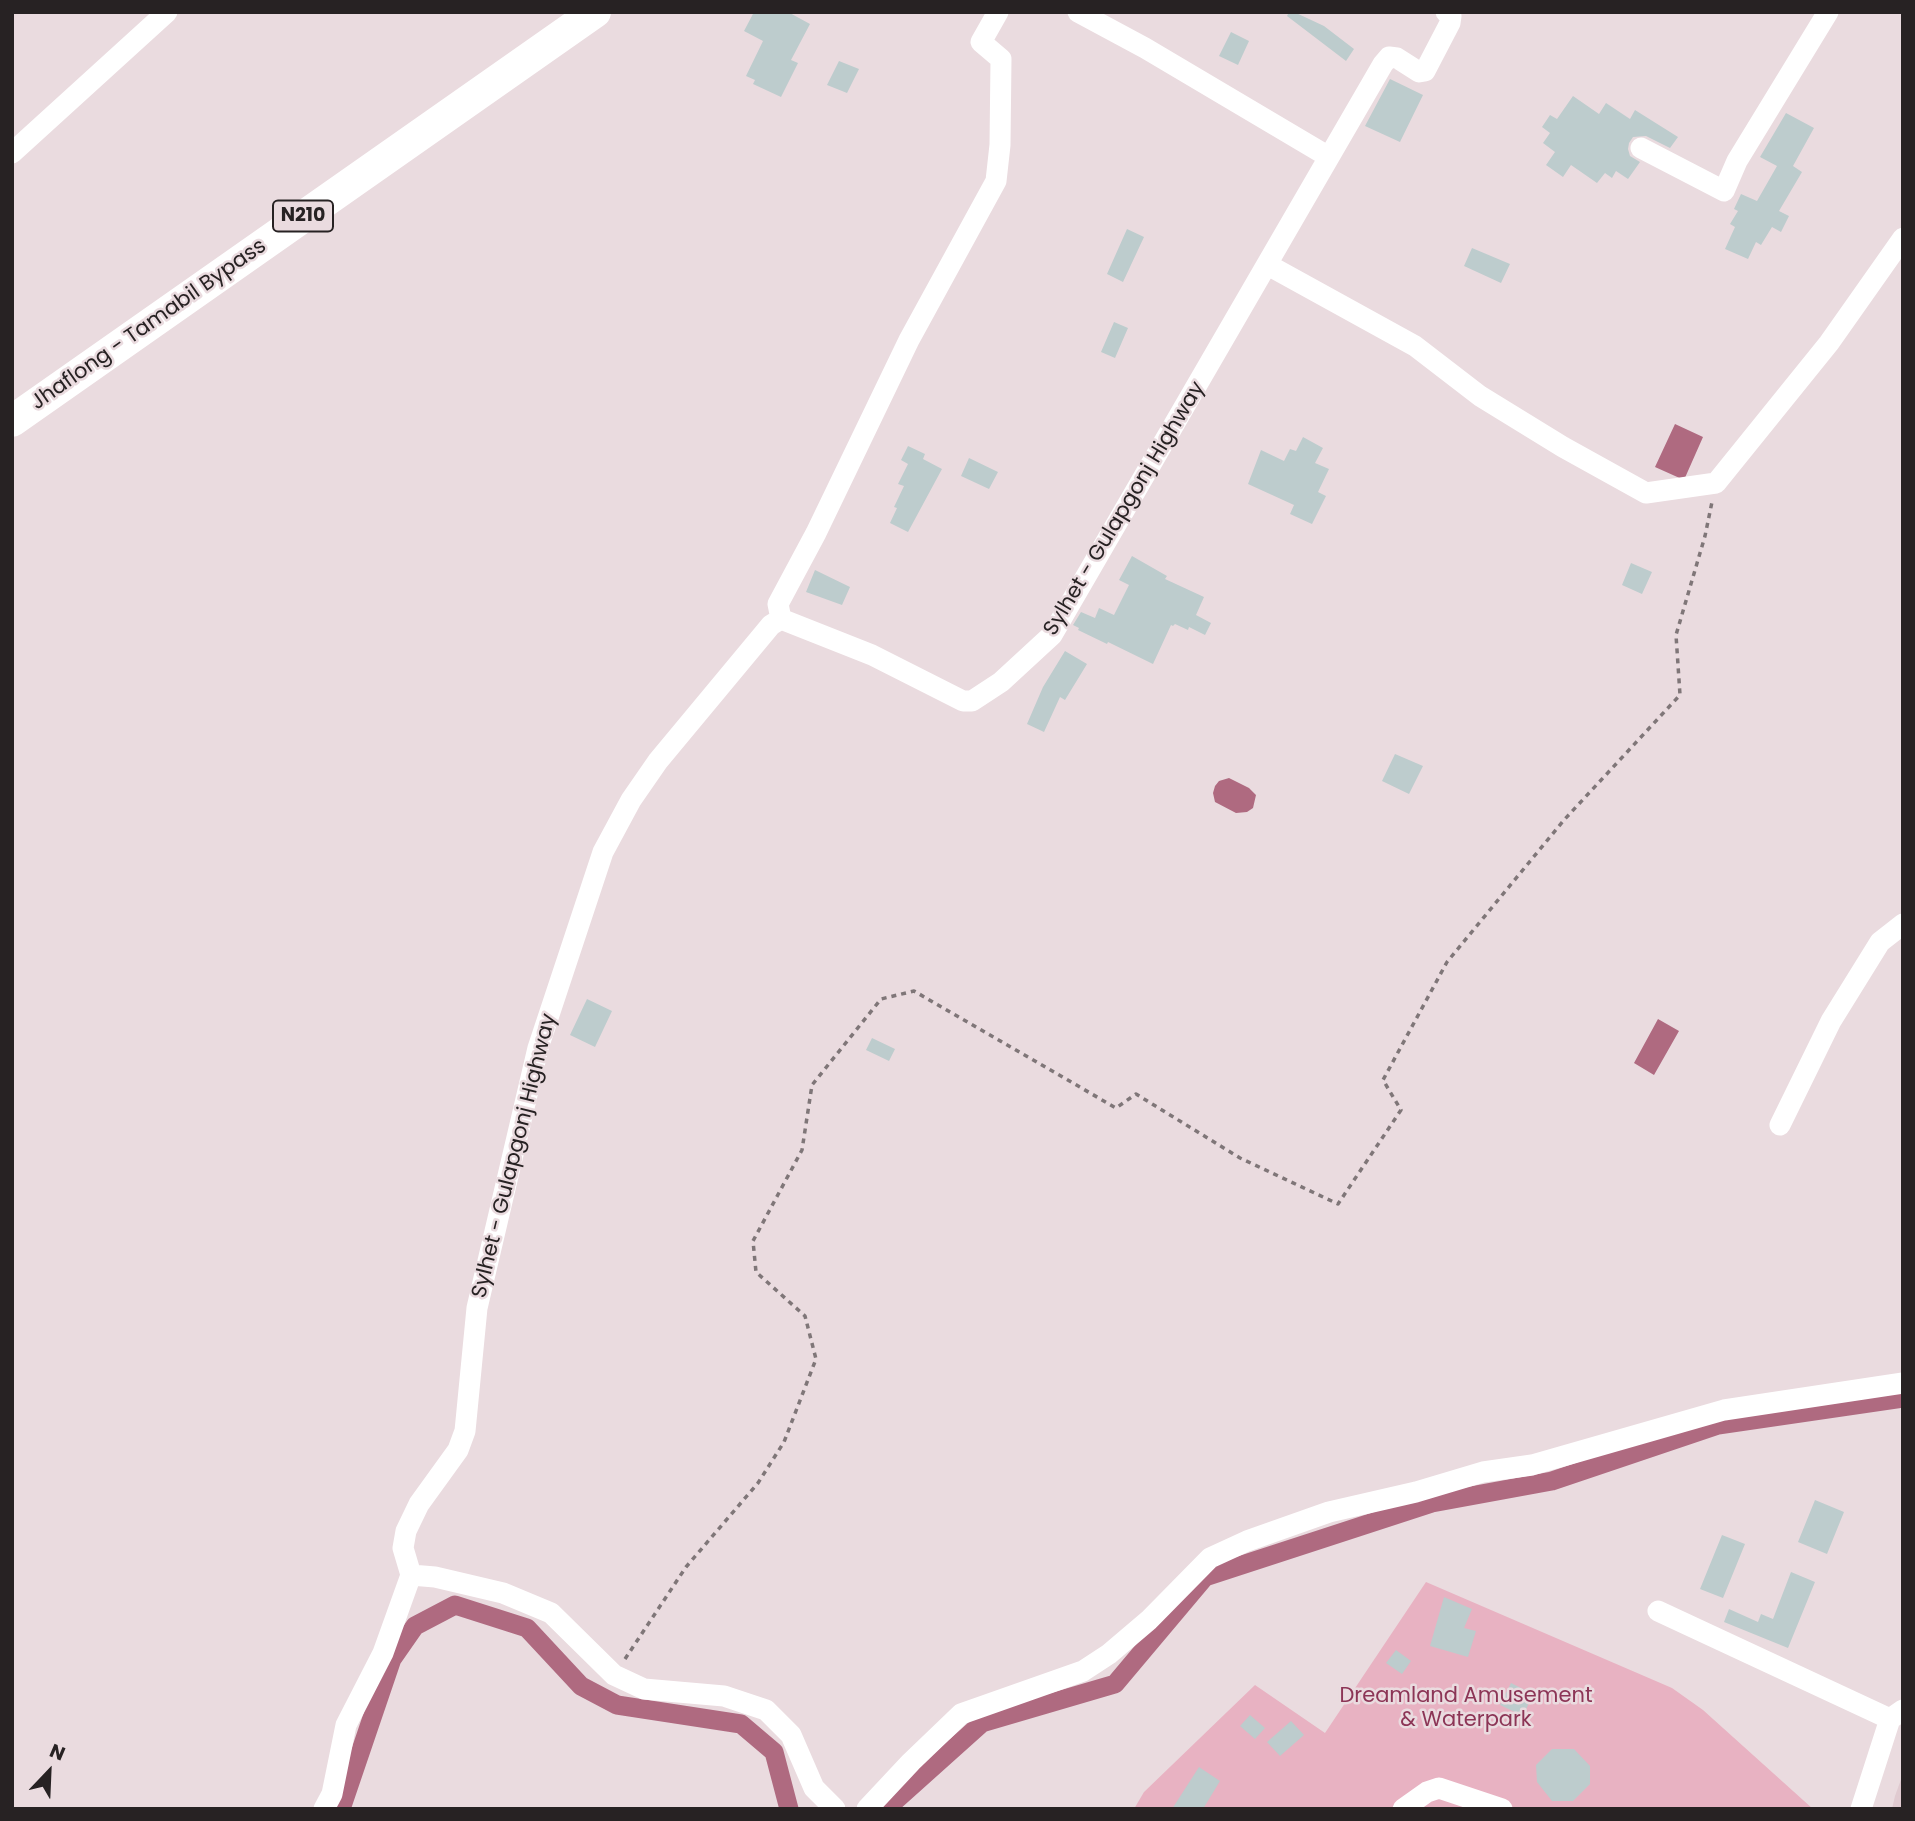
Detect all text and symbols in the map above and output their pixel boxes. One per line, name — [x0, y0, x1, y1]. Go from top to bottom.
road number: N210 — [273, 200, 333, 232]
street label: Jhaflong - Tamabil Bypass — [27, 234, 271, 416]
street label: Sylhet - Gulapgonj Highway — [1039, 377, 1211, 641]
street label: Sylhet - Gulapgonj Highway — [467, 1011, 563, 1301]
park label: Dreamland Amusement & Waterpark — [1339, 1684, 1593, 1734]
north arrow — [14, 1737, 84, 1807]
text: N — [46, 1737, 69, 1767]

